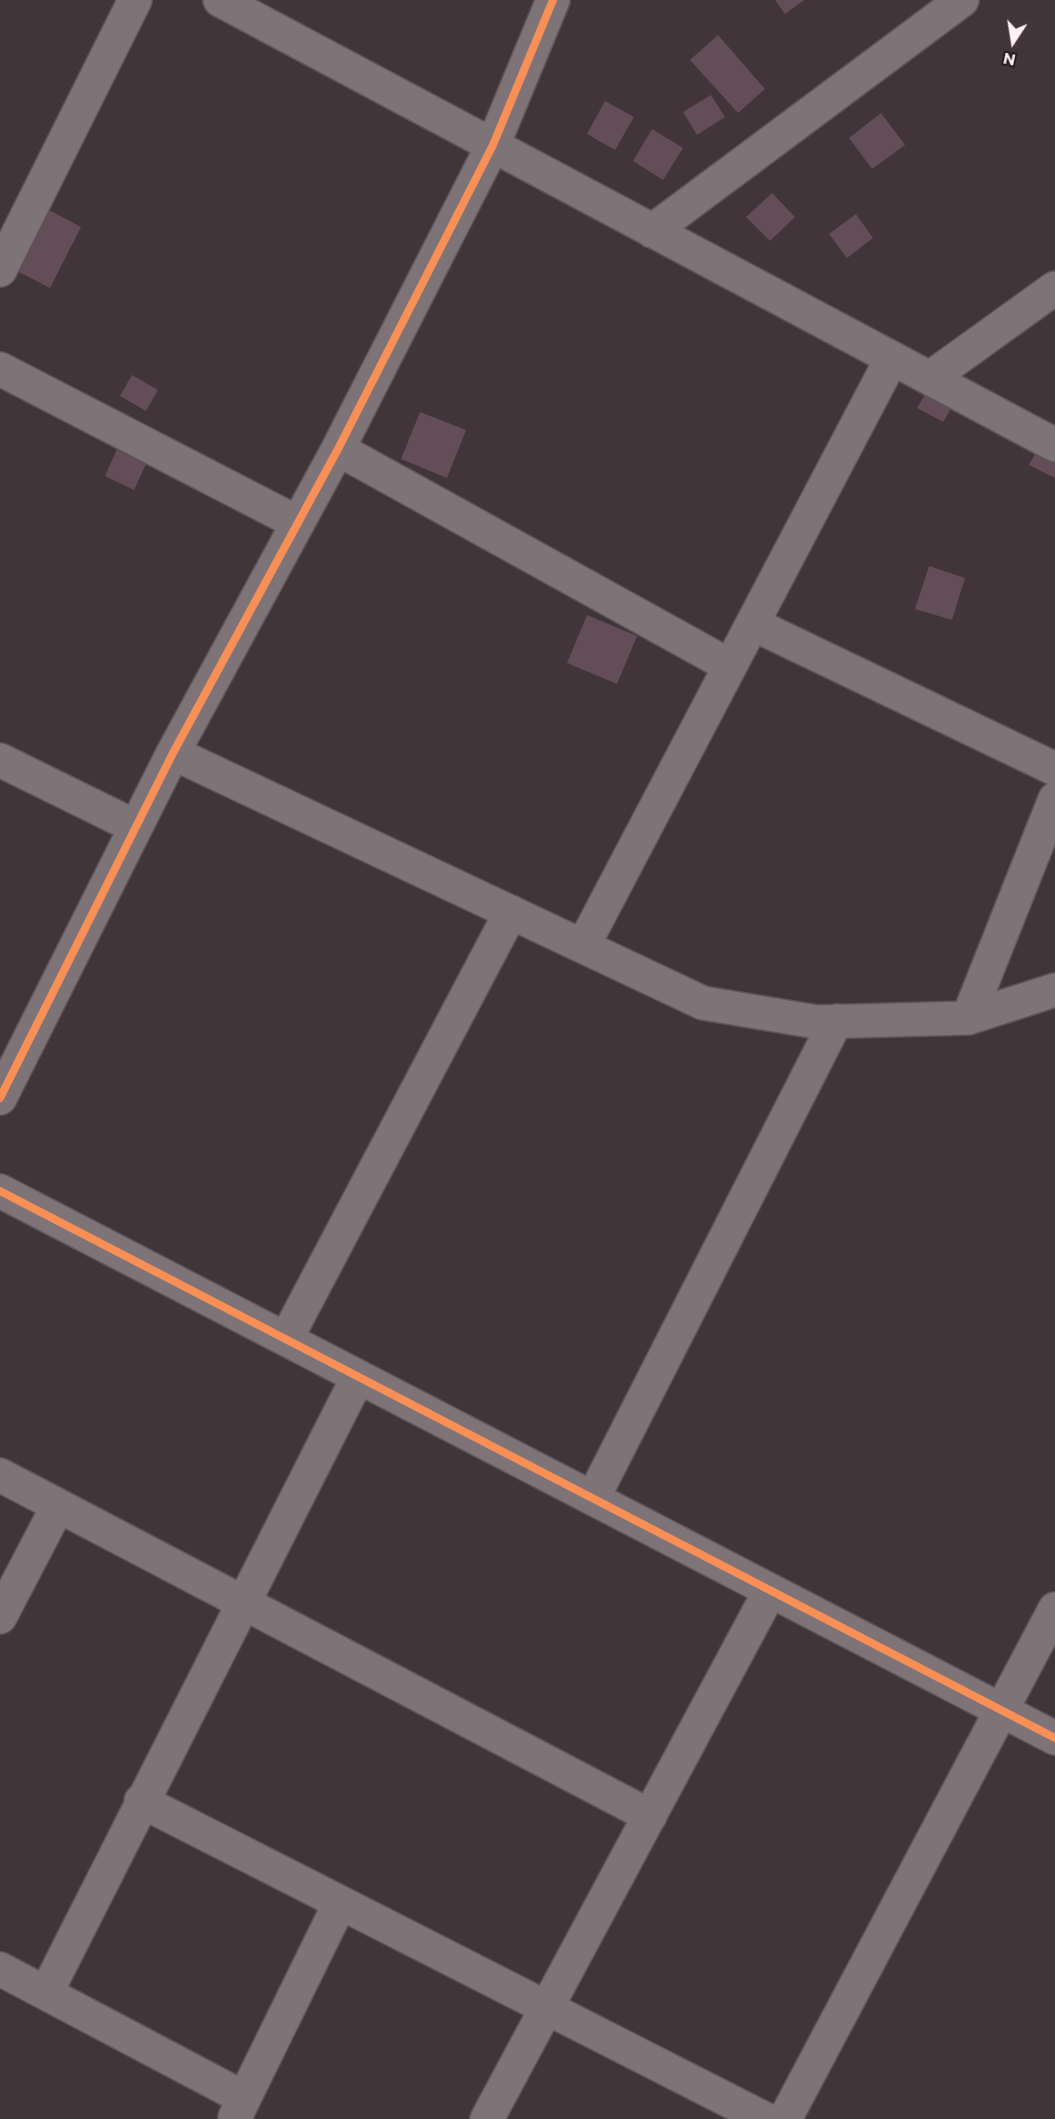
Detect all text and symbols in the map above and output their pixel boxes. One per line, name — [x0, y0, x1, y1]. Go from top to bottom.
north arrow — [983, 12, 1043, 72]
text: N — [1001, 50, 1017, 71]

